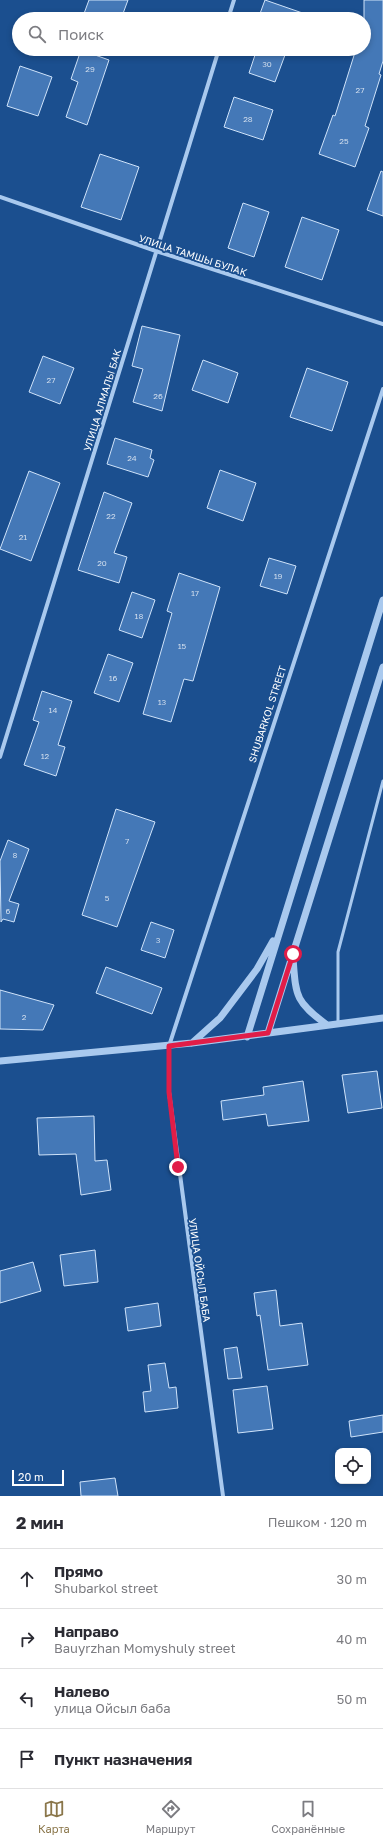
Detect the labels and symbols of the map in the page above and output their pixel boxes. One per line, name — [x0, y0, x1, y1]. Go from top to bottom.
house number: 30 — [262, 59, 272, 69]
house number: 29 — [85, 64, 95, 74]
house number: 27 — [356, 85, 364, 95]
house number: 28 — [243, 114, 253, 124]
house number: 25 — [339, 136, 349, 146]
street label: УЛИЦА ТАМШЫ БУЛАК — [137, 232, 249, 278]
street label: УЛИЦА АЛМАЛЫ БАК — [81, 347, 123, 453]
house number: 27 — [47, 375, 55, 385]
house number: 26 — [153, 391, 163, 401]
house number: 24 — [127, 453, 137, 463]
house number: 22 — [106, 511, 116, 521]
house number: 21 — [19, 532, 27, 542]
house number: 20 — [97, 558, 107, 568]
house number: 19 — [274, 571, 283, 581]
house number: 17 — [191, 588, 199, 598]
house number: 18 — [135, 611, 143, 621]
house number: 15 — [178, 641, 187, 651]
street label: SHUBARKOL STREET — [246, 664, 288, 764]
house number: 16 — [109, 673, 118, 683]
house number: 13 — [158, 697, 167, 707]
house number: 14 — [49, 705, 57, 715]
house number: 12 — [41, 751, 50, 761]
house number: 7 — [125, 836, 129, 846]
house number: 8 — [13, 850, 18, 860]
house number: 5 — [105, 893, 110, 903]
house number: 6 — [6, 906, 11, 916]
house number: 3 — [156, 935, 161, 945]
route start — [284, 945, 302, 963]
house number: 2 — [22, 1012, 27, 1022]
route end — [169, 1158, 187, 1176]
street label: УЛИЦА ОЙСЫЛ БАБА — [187, 1217, 213, 1323]
scale bar — [12, 1468, 64, 1487]

